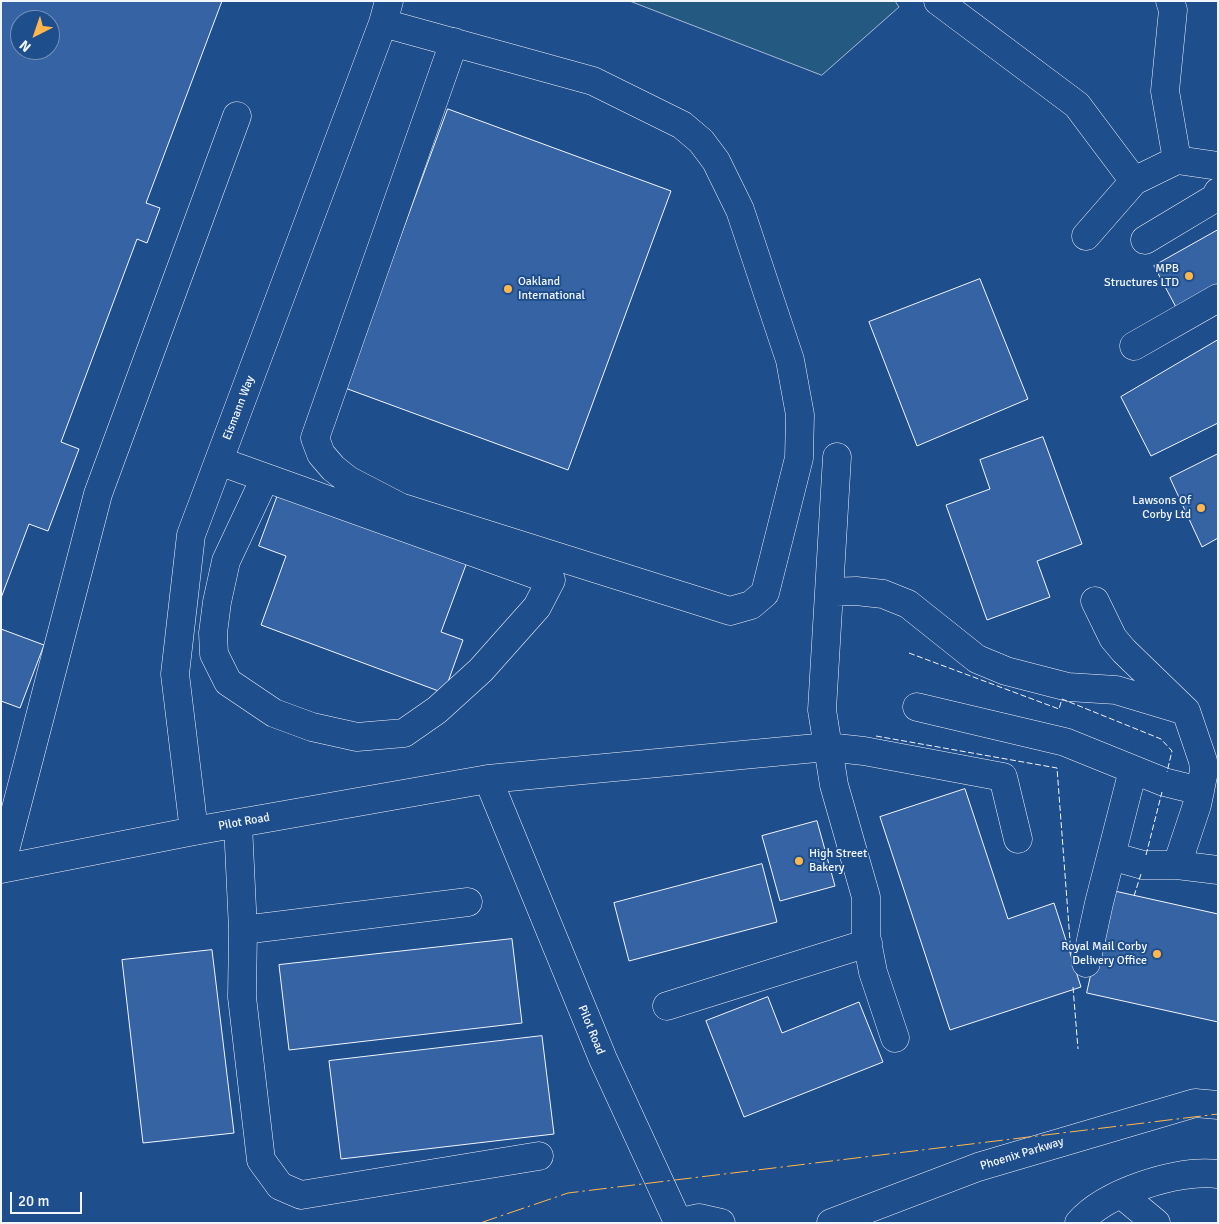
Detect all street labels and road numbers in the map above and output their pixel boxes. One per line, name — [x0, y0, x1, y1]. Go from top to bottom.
street label: Eismann Way — [220, 374, 258, 442]
street label: Pilot Road — [217, 810, 271, 834]
street label: Pilot Road — [575, 1003, 607, 1057]
street label: Phoenix Parkway — [978, 1134, 1066, 1174]

